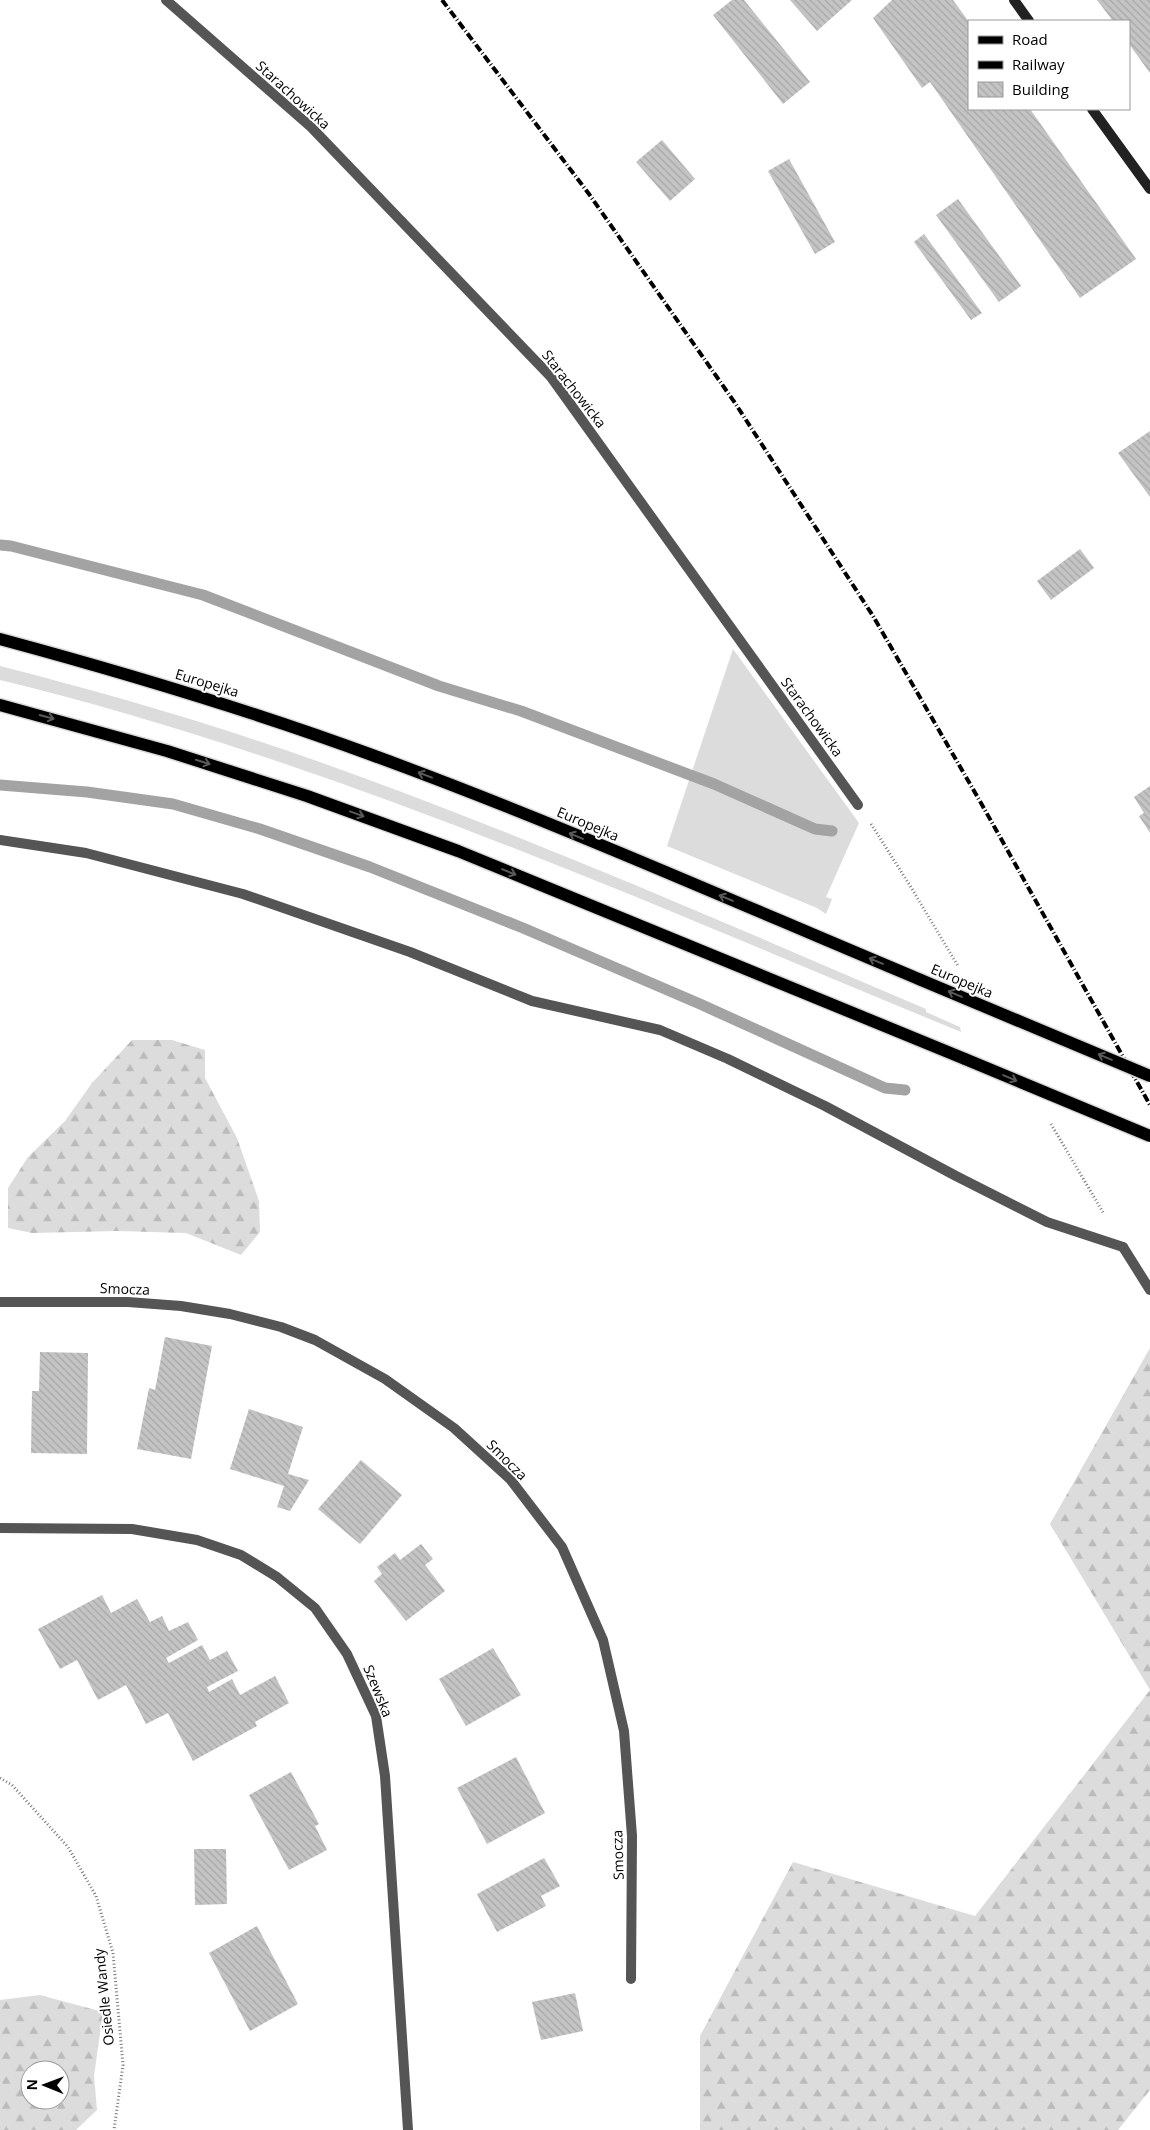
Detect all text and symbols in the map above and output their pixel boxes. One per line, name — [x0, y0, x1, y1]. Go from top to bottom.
legend — [968, 20, 1130, 110]
text: Road — [1012, 29, 1048, 49]
text: Railway — [1012, 54, 1065, 74]
street label: Starachowicka — [252, 56, 335, 133]
text: Building — [1012, 79, 1069, 99]
street label: Starachowicka — [538, 346, 611, 432]
street label: Europejka — [173, 664, 241, 701]
street label: Starachowicka — [777, 673, 848, 760]
one-way arrow — [39, 713, 55, 722]
one-way arrow — [195, 758, 211, 768]
one-way arrow — [418, 770, 434, 779]
street label: Europejka — [554, 802, 622, 845]
one-way arrow — [349, 810, 364, 819]
one-way arrow — [569, 830, 584, 840]
one-way arrow — [501, 868, 516, 877]
one-way arrow — [719, 893, 734, 903]
one-way arrow — [869, 956, 884, 965]
street label: Europejka — [928, 959, 996, 1002]
one-way arrow — [948, 989, 963, 999]
one-way arrow — [1098, 1052, 1113, 1062]
one-way arrow — [1002, 1073, 1017, 1083]
street label: Smocza — [100, 1278, 150, 1299]
street label: Smocza — [483, 1435, 532, 1484]
street label: Szewska — [359, 1662, 398, 1720]
street label: Smocza — [607, 1830, 628, 1880]
street label: Osiedle Wandy — [89, 1947, 118, 2046]
north arrow — [20, 2060, 70, 2110]
text: N — [22, 2079, 41, 2091]

